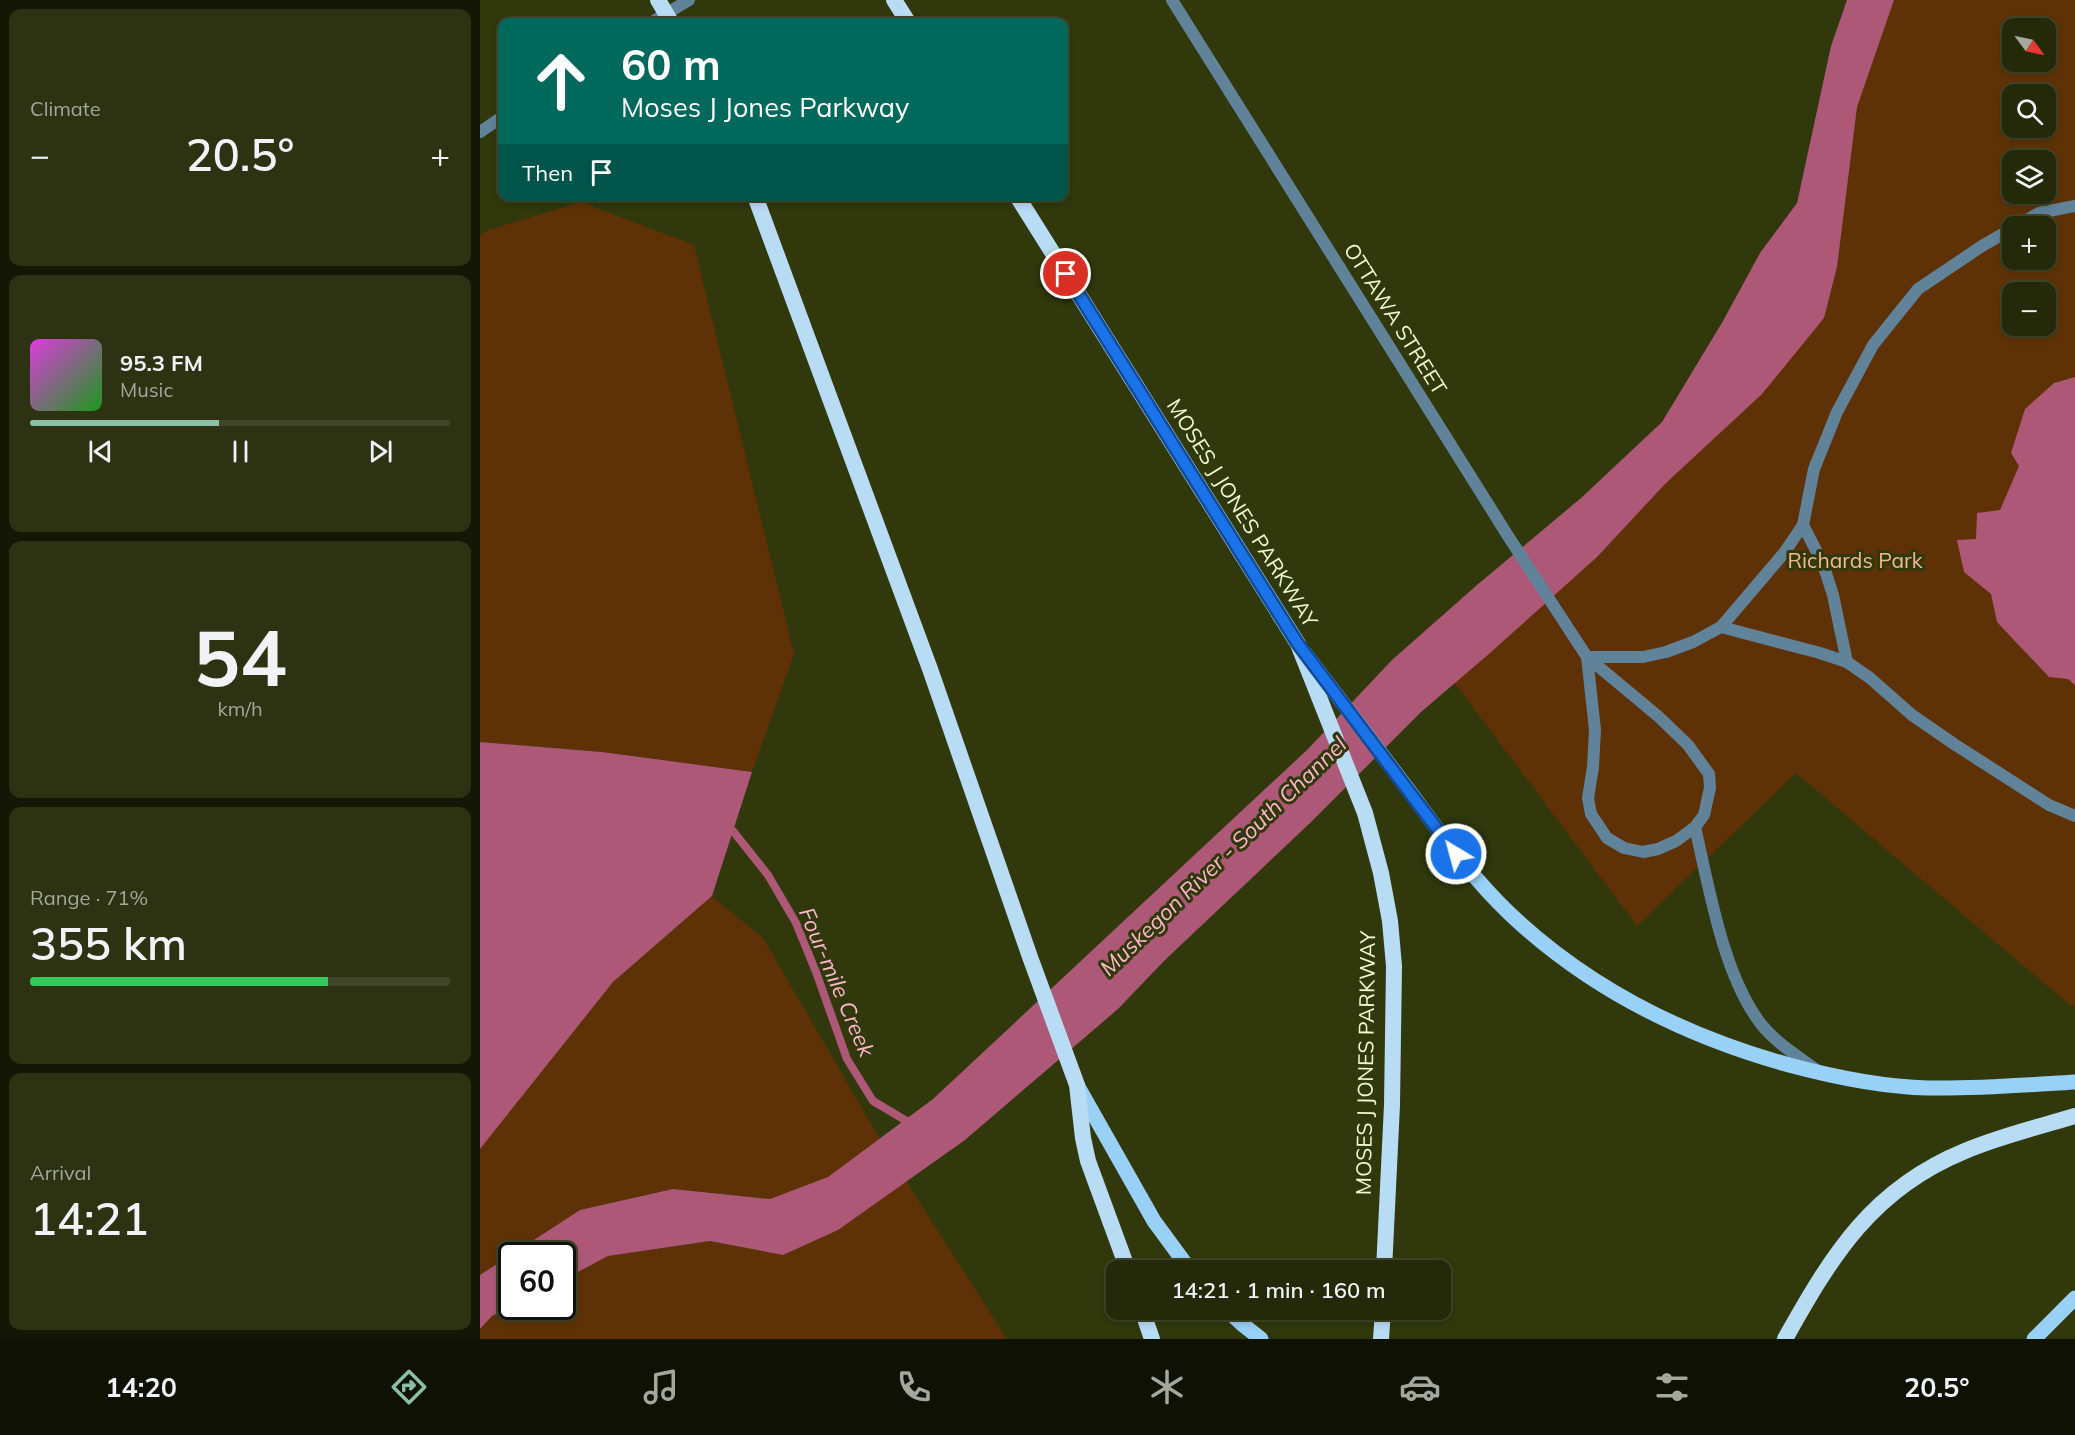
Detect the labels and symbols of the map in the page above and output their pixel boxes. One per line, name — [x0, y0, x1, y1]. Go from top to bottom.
north arrow — [2002, 18, 2056, 72]
street label: OTTAWA STREET — [1339, 238, 1453, 399]
pin — [1040, 248, 1091, 299]
street label: MOSES J JONES PARKWAY — [1162, 394, 1324, 632]
park label: Richards Park — [1787, 547, 1923, 573]
water label: Muskegon River - South Channel — [1094, 730, 1353, 981]
position arrow — [1424, 822, 1488, 886]
water label: Four-mile Creek — [793, 903, 881, 1062]
street label: MOSES J JONES PARKWAY — [1350, 930, 1380, 1195]
speed limit sign: 60 — [498, 1242, 576, 1320]

